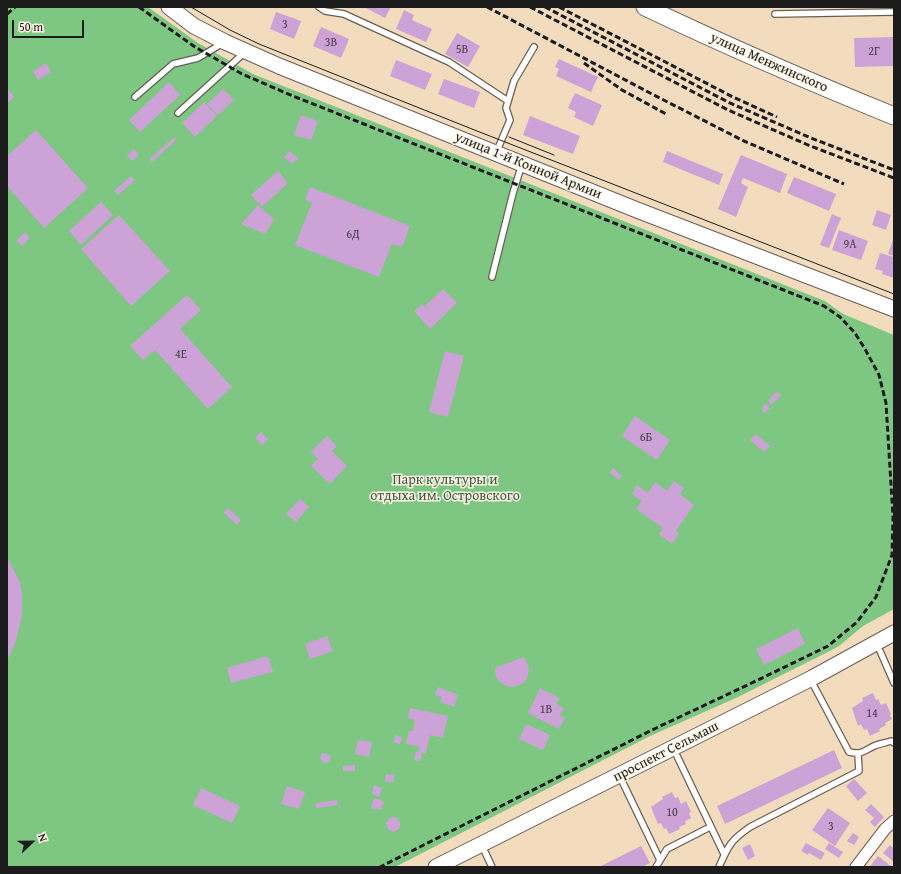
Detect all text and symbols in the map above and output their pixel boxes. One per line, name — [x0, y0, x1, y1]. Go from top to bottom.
scale bar — [14, 12, 86, 38]
text: 50 m — [19, 18, 43, 35]
house number: 3 — [282, 18, 288, 32]
street label: улица Менжинского — [708, 29, 830, 97]
house number: 3В — [325, 36, 337, 50]
house number: 5В — [456, 43, 468, 57]
house number: 2Г — [868, 45, 880, 59]
street label: улица 1-й Конной Армии — [452, 129, 604, 203]
house number: 6Д — [346, 228, 360, 242]
house number: 9А — [843, 238, 857, 252]
house number: 4Е — [175, 348, 187, 362]
house number: 6Б — [640, 431, 652, 445]
park label: Парк культуры и отдыха им. Островского — [370, 472, 520, 504]
house number: 1В — [540, 703, 552, 717]
house number: 14 — [866, 707, 878, 721]
street label: проспект Сельмаш — [610, 718, 722, 786]
house number: 10 — [666, 806, 678, 820]
house number: 3 — [828, 820, 834, 834]
north arrow — [12, 822, 52, 862]
text: N — [34, 831, 52, 844]

